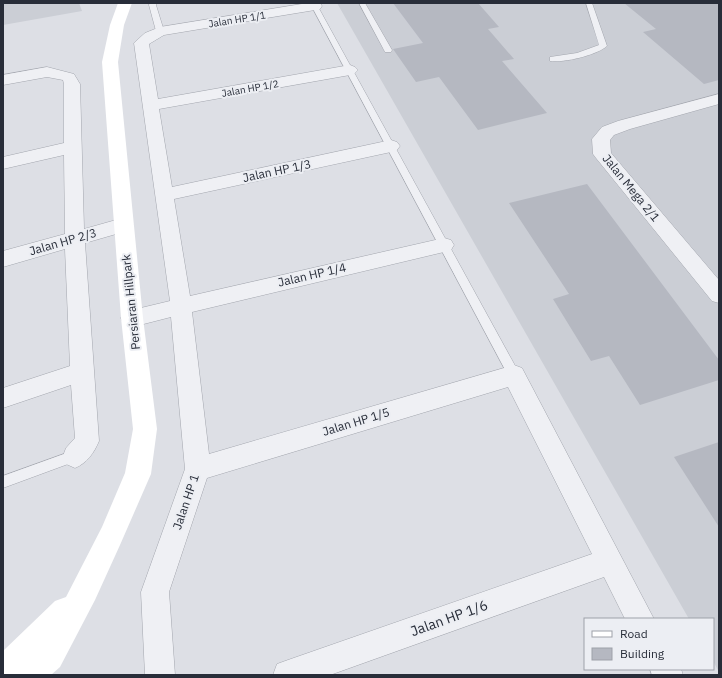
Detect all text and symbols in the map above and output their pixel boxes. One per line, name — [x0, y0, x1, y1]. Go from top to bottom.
street label: Jalan HP 1/1 — [207, 9, 267, 30]
street label: Jalan HP 1/2 — [220, 77, 280, 100]
street label: Jalan Mega 2/1 — [600, 151, 663, 225]
street label: Jalan HP 1/3 — [241, 156, 312, 185]
street label: Jalan HP 2/3 — [27, 225, 98, 258]
street label: Persiaran Hillpark — [118, 253, 143, 350]
street label: Jalan HP 1/4 — [276, 259, 347, 290]
street label: Jalan HP 1/5 — [320, 404, 391, 439]
street label: Jalan HP 1 — [169, 472, 202, 532]
street label: Jalan HP 1/6 — [408, 596, 490, 640]
legend — [584, 618, 714, 670]
text: Road — [620, 626, 648, 641]
text: Building — [620, 646, 665, 661]

